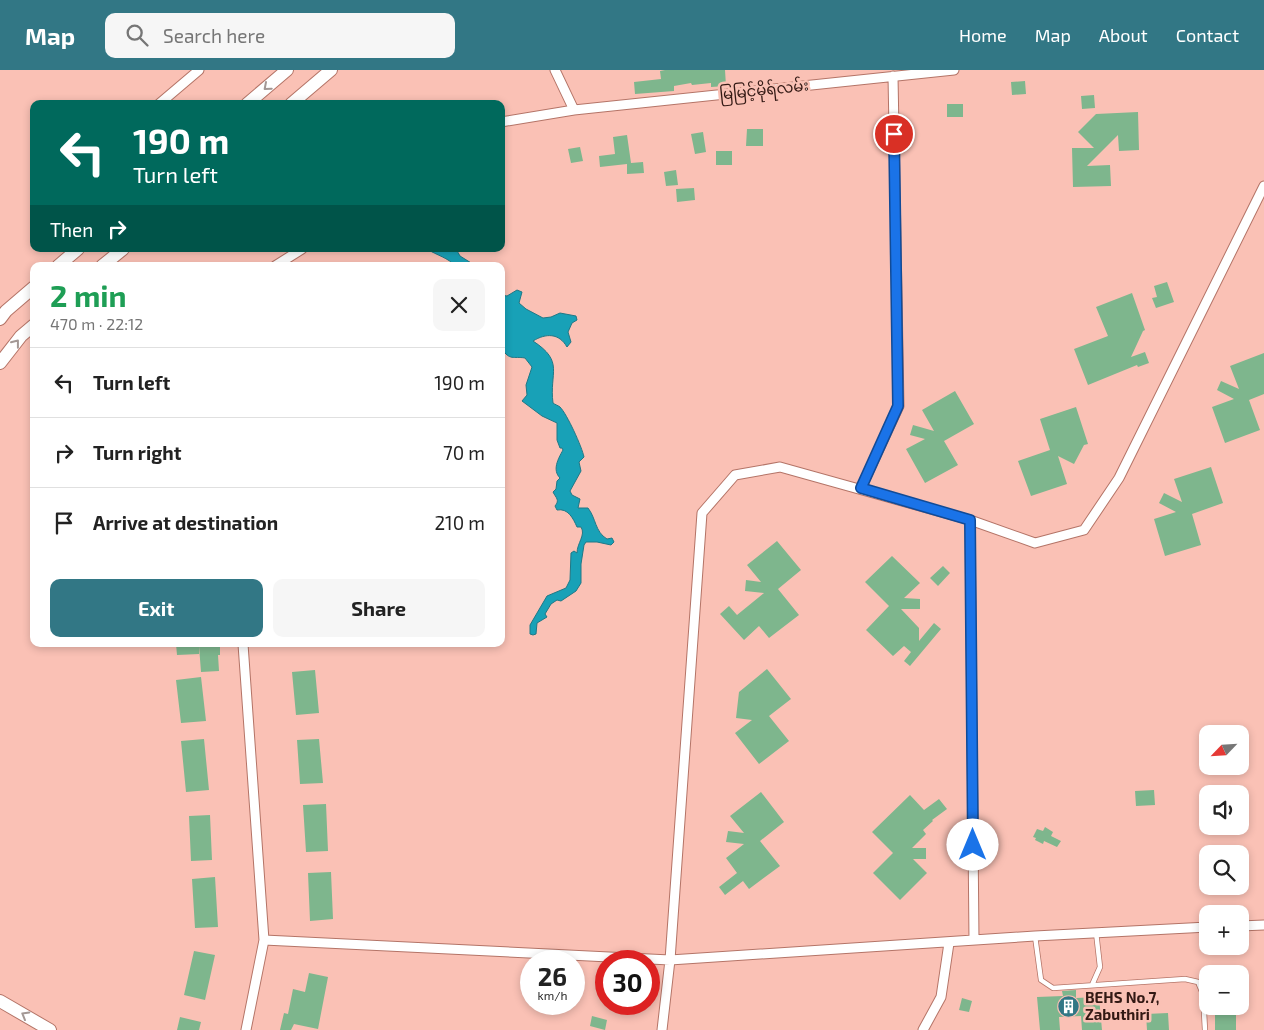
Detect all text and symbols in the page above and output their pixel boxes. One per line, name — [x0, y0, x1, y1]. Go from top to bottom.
search box — [105, 13, 455, 58]
text: Map — [25, 21, 75, 50]
icon: search — [123, 21, 151, 49]
text: Search here — [163, 24, 265, 47]
text: Home — [959, 24, 1007, 46]
text: Map — [1035, 24, 1071, 46]
text: About — [1099, 24, 1148, 46]
text: Contact — [1176, 24, 1239, 46]
street label: မြမြင့်မိုရ်လမ်း — [718, 75, 810, 107]
one-way arrow — [264, 81, 273, 90]
pin — [873, 113, 915, 155]
text: 190 m — [133, 119, 229, 161]
icon: left — [50, 120, 115, 185]
icon: arrive — [880, 120, 908, 148]
text: Turn left — [133, 161, 218, 187]
icon: right — [103, 215, 131, 243]
text: Then — [50, 218, 93, 241]
text: 2 min — [50, 277, 127, 313]
button: close — [433, 279, 485, 331]
text: 470 m · 22:12 — [50, 314, 143, 333]
one-way arrow — [10, 340, 18, 349]
icon: left — [50, 369, 78, 397]
text: Turn left — [93, 371, 170, 394]
text: 190 m — [434, 371, 485, 394]
icon: right — [50, 439, 78, 467]
text: Turn right — [93, 441, 181, 464]
text: 70 m — [443, 441, 485, 464]
icon: arrive — [50, 509, 78, 537]
text: Arrive at destination — [93, 511, 278, 534]
text: 210 m — [434, 511, 485, 534]
button: Exit — [50, 579, 263, 637]
button: Share — [273, 579, 485, 637]
north arrow — [1199, 725, 1249, 775]
map controls — [1199, 725, 1249, 1015]
button: sound — [1199, 785, 1249, 835]
position arrow — [946, 818, 998, 870]
button: search — [1199, 845, 1249, 895]
button: + — [1199, 905, 1249, 955]
speed limit sign: 30 — [595, 950, 660, 1015]
text: 26 — [538, 961, 567, 991]
button: − — [1199, 965, 1249, 1015]
text: km/h — [538, 988, 567, 1002]
place label: BEHS No.7, Zabuthiri — [1085, 988, 1159, 1023]
building icon: BEHS No.7, Zabuthiri — [1057, 995, 1081, 1019]
one-way arrow — [22, 1012, 31, 1022]

